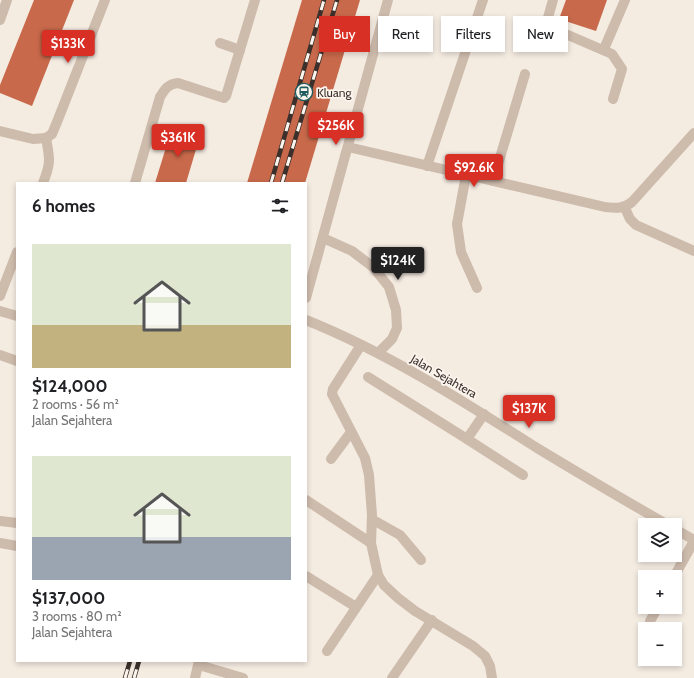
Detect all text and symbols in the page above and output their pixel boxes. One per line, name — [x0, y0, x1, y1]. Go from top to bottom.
chip: Buy — [319, 16, 370, 52]
chip: Rent — [378, 16, 433, 52]
chip: Filters — [441, 16, 505, 52]
chip: New — [513, 16, 568, 52]
pin: $133K — [40, 30, 96, 64]
text: $133K — [51, 35, 85, 51]
station icon: Kluang — [294, 82, 314, 102]
place label: Kluang — [317, 85, 352, 100]
pin: $256K — [308, 112, 364, 146]
text: $256K — [318, 117, 354, 133]
pin: $361K — [150, 124, 206, 158]
text: $361K — [161, 129, 195, 145]
pin: $92.6K — [441, 154, 507, 188]
text: $92.6K — [454, 159, 494, 175]
icon: filters — [269, 195, 291, 217]
text: 6 homes — [32, 196, 95, 216]
pin: $124K — [370, 247, 426, 281]
text: $124K — [380, 252, 416, 268]
icon: home — [126, 270, 198, 342]
street label: Jalan Sejahtera — [407, 350, 480, 401]
text: $124,000 — [32, 376, 107, 396]
pin: $137K — [501, 395, 557, 429]
text: 2 rooms · 56 m² — [32, 396, 119, 412]
text: $137K — [512, 400, 546, 416]
text: Jalan Sejahtera — [32, 412, 112, 428]
icon: home — [126, 482, 198, 554]
map controls — [638, 518, 682, 666]
button: layers — [638, 518, 682, 562]
button: + — [638, 570, 682, 614]
text: $137,000 — [32, 588, 105, 608]
text: 3 rooms · 80 m² — [32, 608, 122, 624]
button: − — [638, 622, 682, 666]
text: Jalan Sejahtera — [32, 624, 112, 640]

